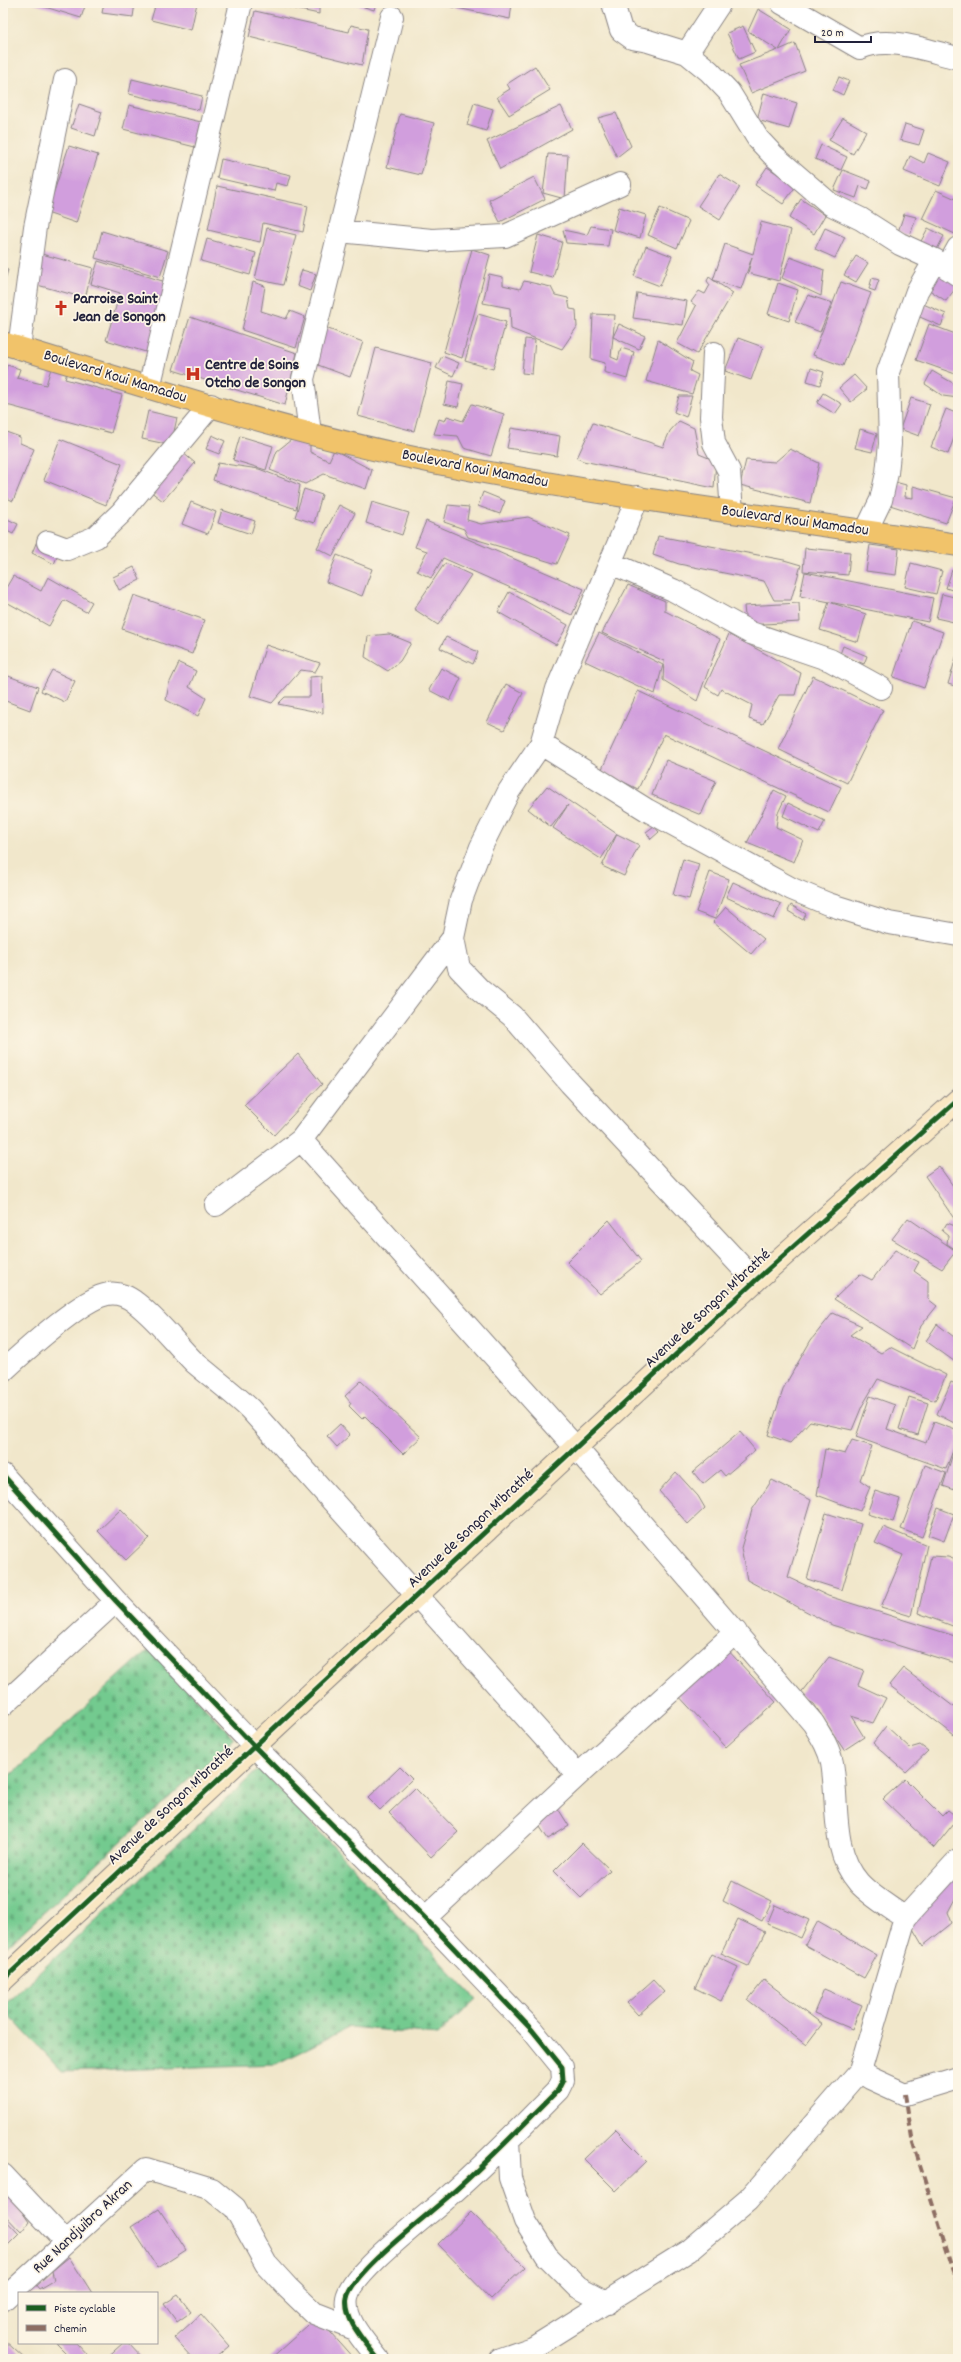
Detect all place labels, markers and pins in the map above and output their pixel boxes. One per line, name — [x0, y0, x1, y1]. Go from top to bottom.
place label: Parroise Saint Jean de Songon — [73, 288, 166, 329]
church icon: Parroise Saint Jean de Songon — [52, 299, 70, 317]
place label: Centre de Soins Otcho de Songon — [205, 354, 306, 395]
hospital icon: Centre de Soins Otcho de Songon — [184, 365, 202, 383]

